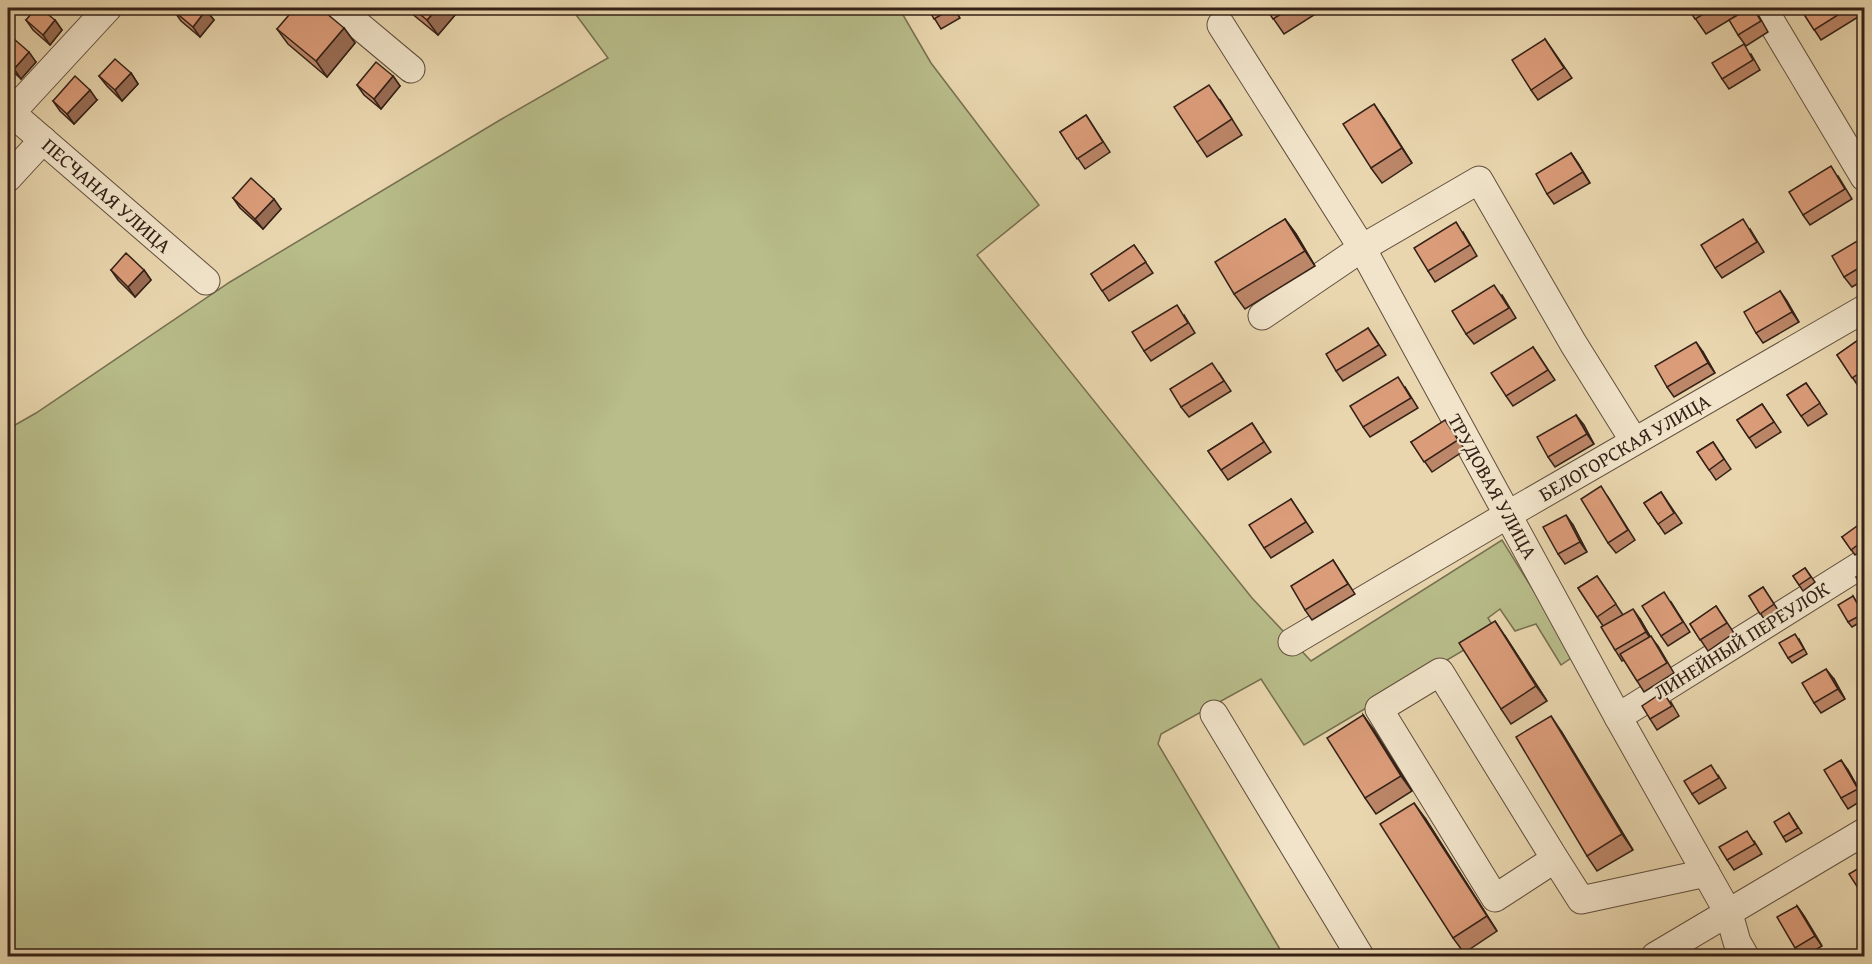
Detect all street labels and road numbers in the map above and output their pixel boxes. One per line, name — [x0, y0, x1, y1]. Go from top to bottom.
street label: ПЕСЧАНАЯ УЛИЦА — [36, 131, 178, 259]
street label: БЕЛОГОРСКАЯ УЛИЦА — [1533, 386, 1715, 508]
street label: ТРУДОВАЯ УЛИЦА — [1441, 408, 1545, 564]
street label: ЛИНЕЙНЫЙ ПЕРЕУЛОК — [1647, 574, 1835, 706]

